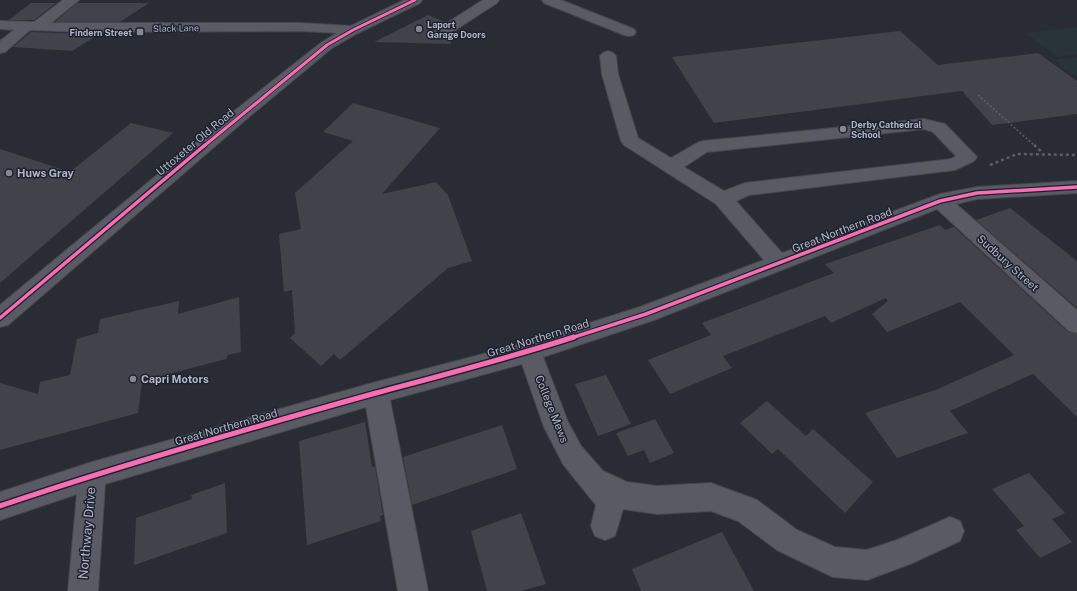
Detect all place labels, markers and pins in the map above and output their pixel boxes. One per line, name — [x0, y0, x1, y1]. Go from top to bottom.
place label: Laport Garage Doors — [427, 19, 486, 40]
marker: Laport Garage Doors — [414, 24, 424, 34]
place label: Findern Street — [69, 27, 132, 38]
marker: Findern Street — [135, 27, 145, 37]
place label: Derby Cathedral School — [851, 119, 922, 140]
marker: Derby Cathedral School — [838, 124, 848, 134]
place label: Huws Gray — [17, 167, 75, 179]
marker: Huws Gray — [4, 168, 14, 178]
place label: Capri Motors — [141, 373, 209, 385]
marker: Capri Motors — [128, 374, 138, 384]

